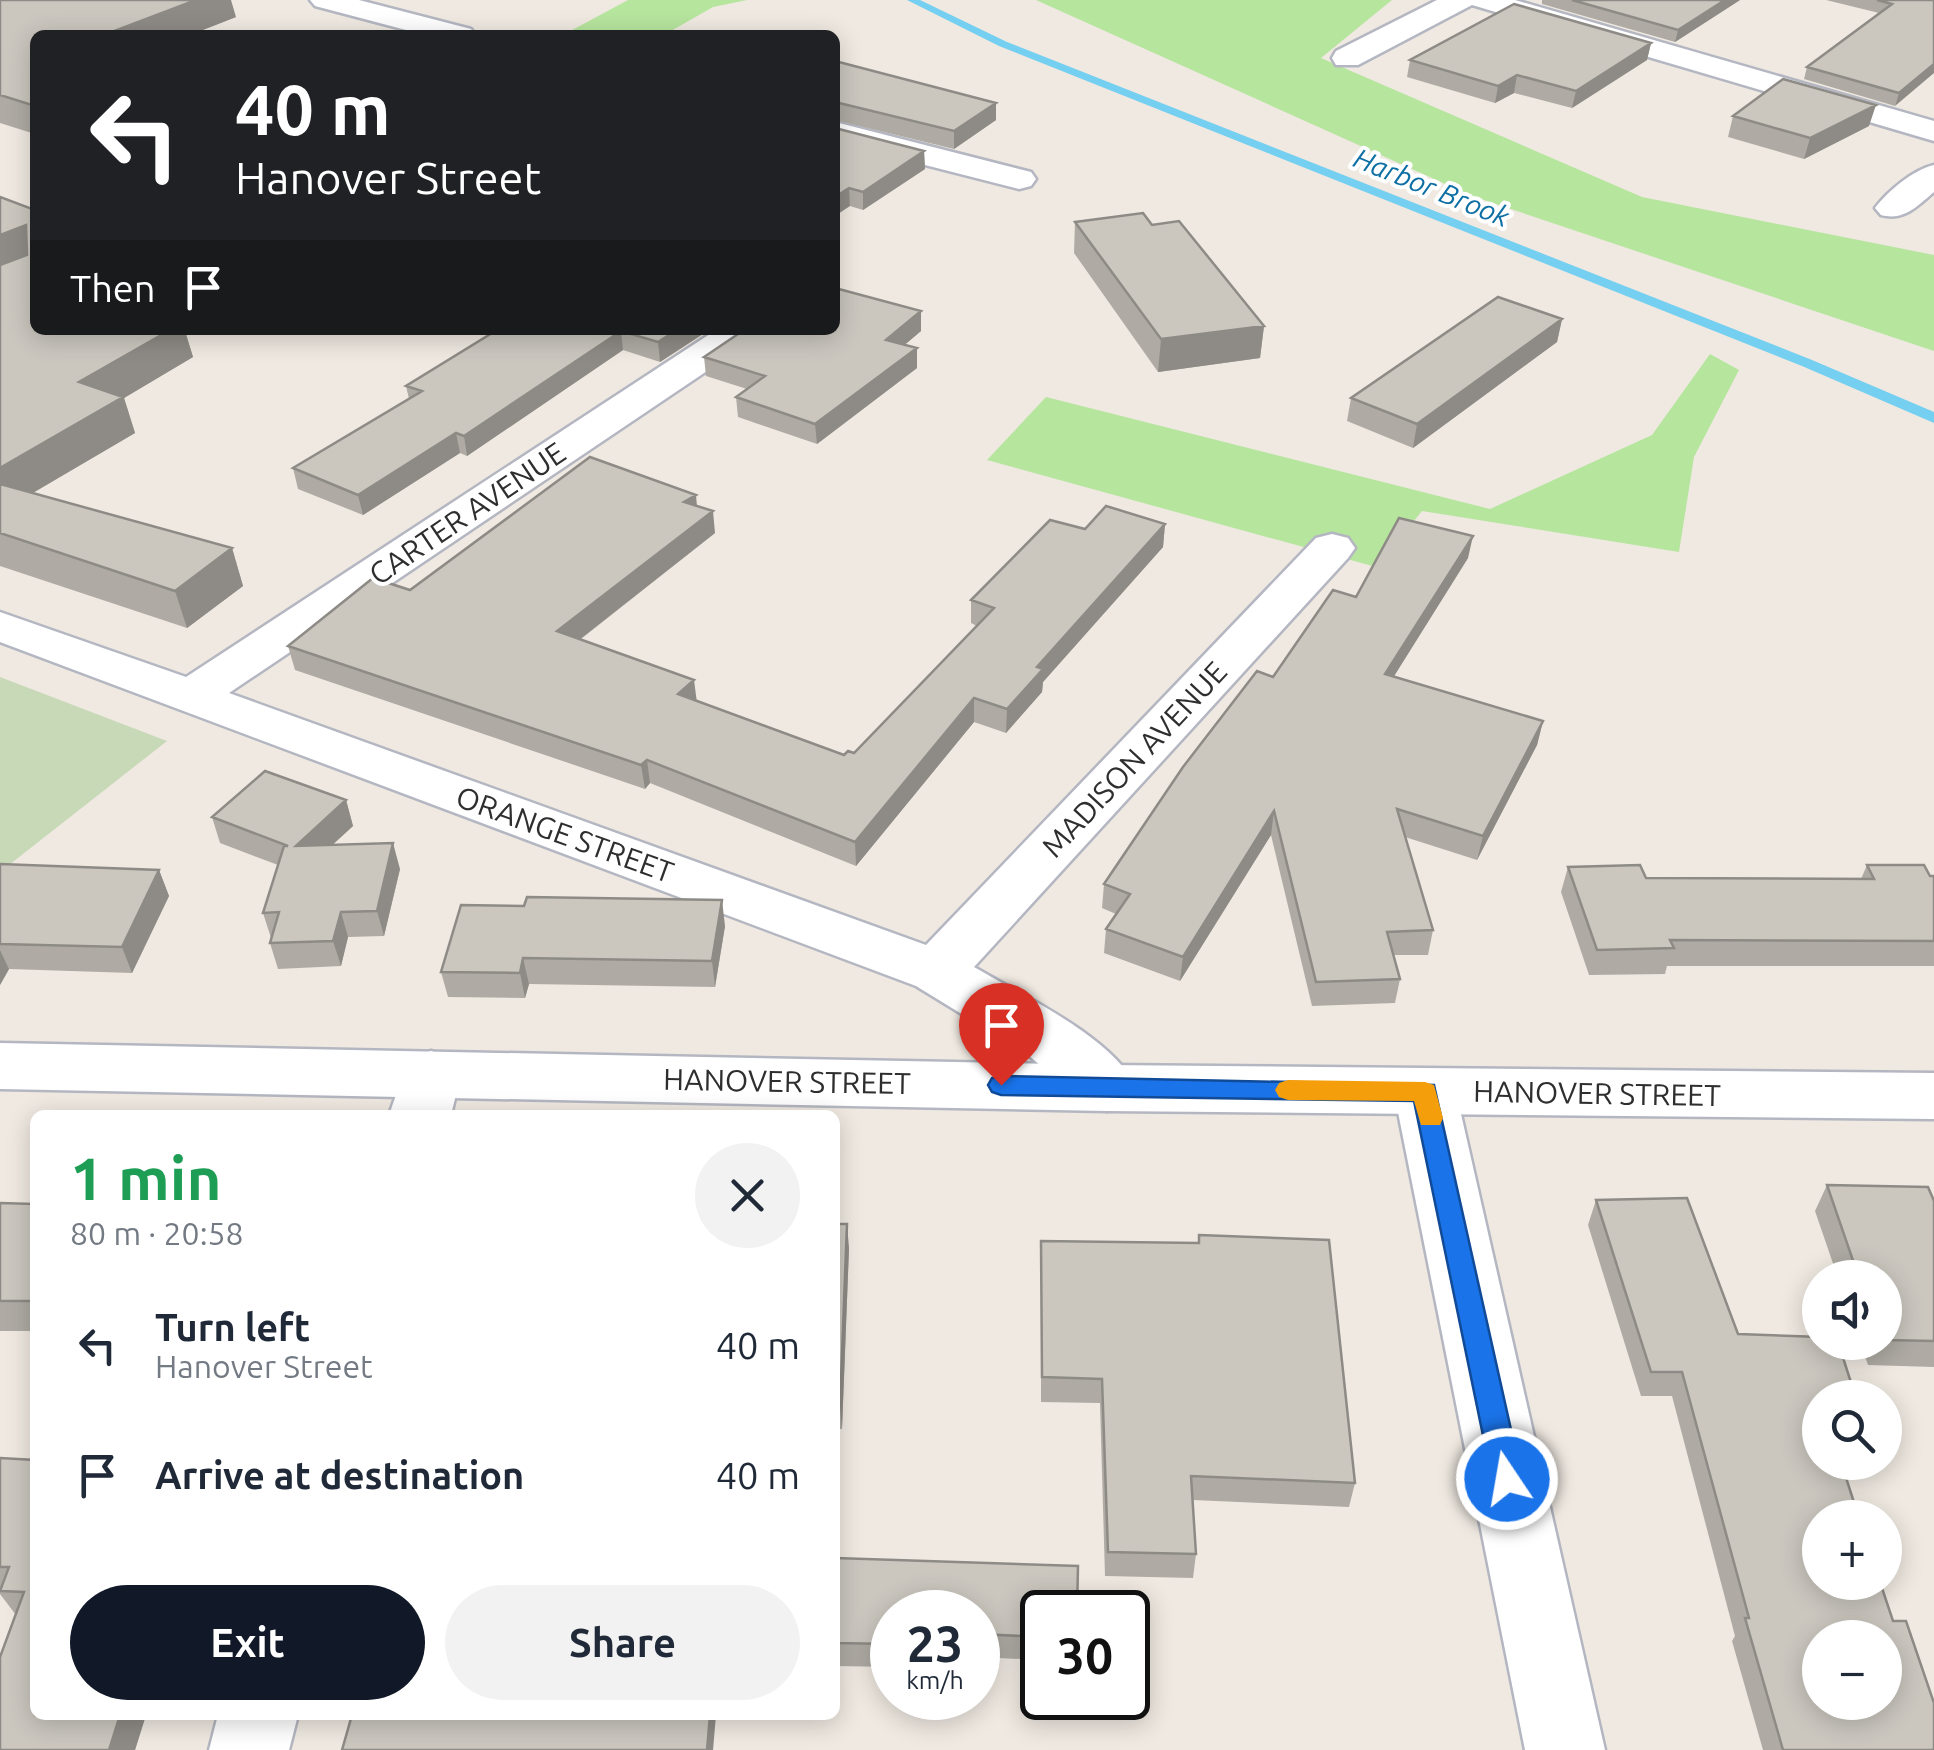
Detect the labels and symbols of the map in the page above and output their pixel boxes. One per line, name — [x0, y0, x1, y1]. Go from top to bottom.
water label: Harbor Brook — [1350, 142, 1515, 233]
street label: CARTER AVENUE — [363, 435, 571, 591]
street label: MADISON AVENUE — [1035, 654, 1233, 864]
street label: ORANGE STREET — [452, 779, 679, 889]
pin — [959, 983, 1044, 1086]
street label: HANOVER STREET — [663, 1062, 911, 1100]
street label: HANOVER STREET — [1473, 1074, 1721, 1112]
position arrow — [1455, 1427, 1559, 1531]
speed limit sign: 30 — [1020, 1590, 1150, 1720]

